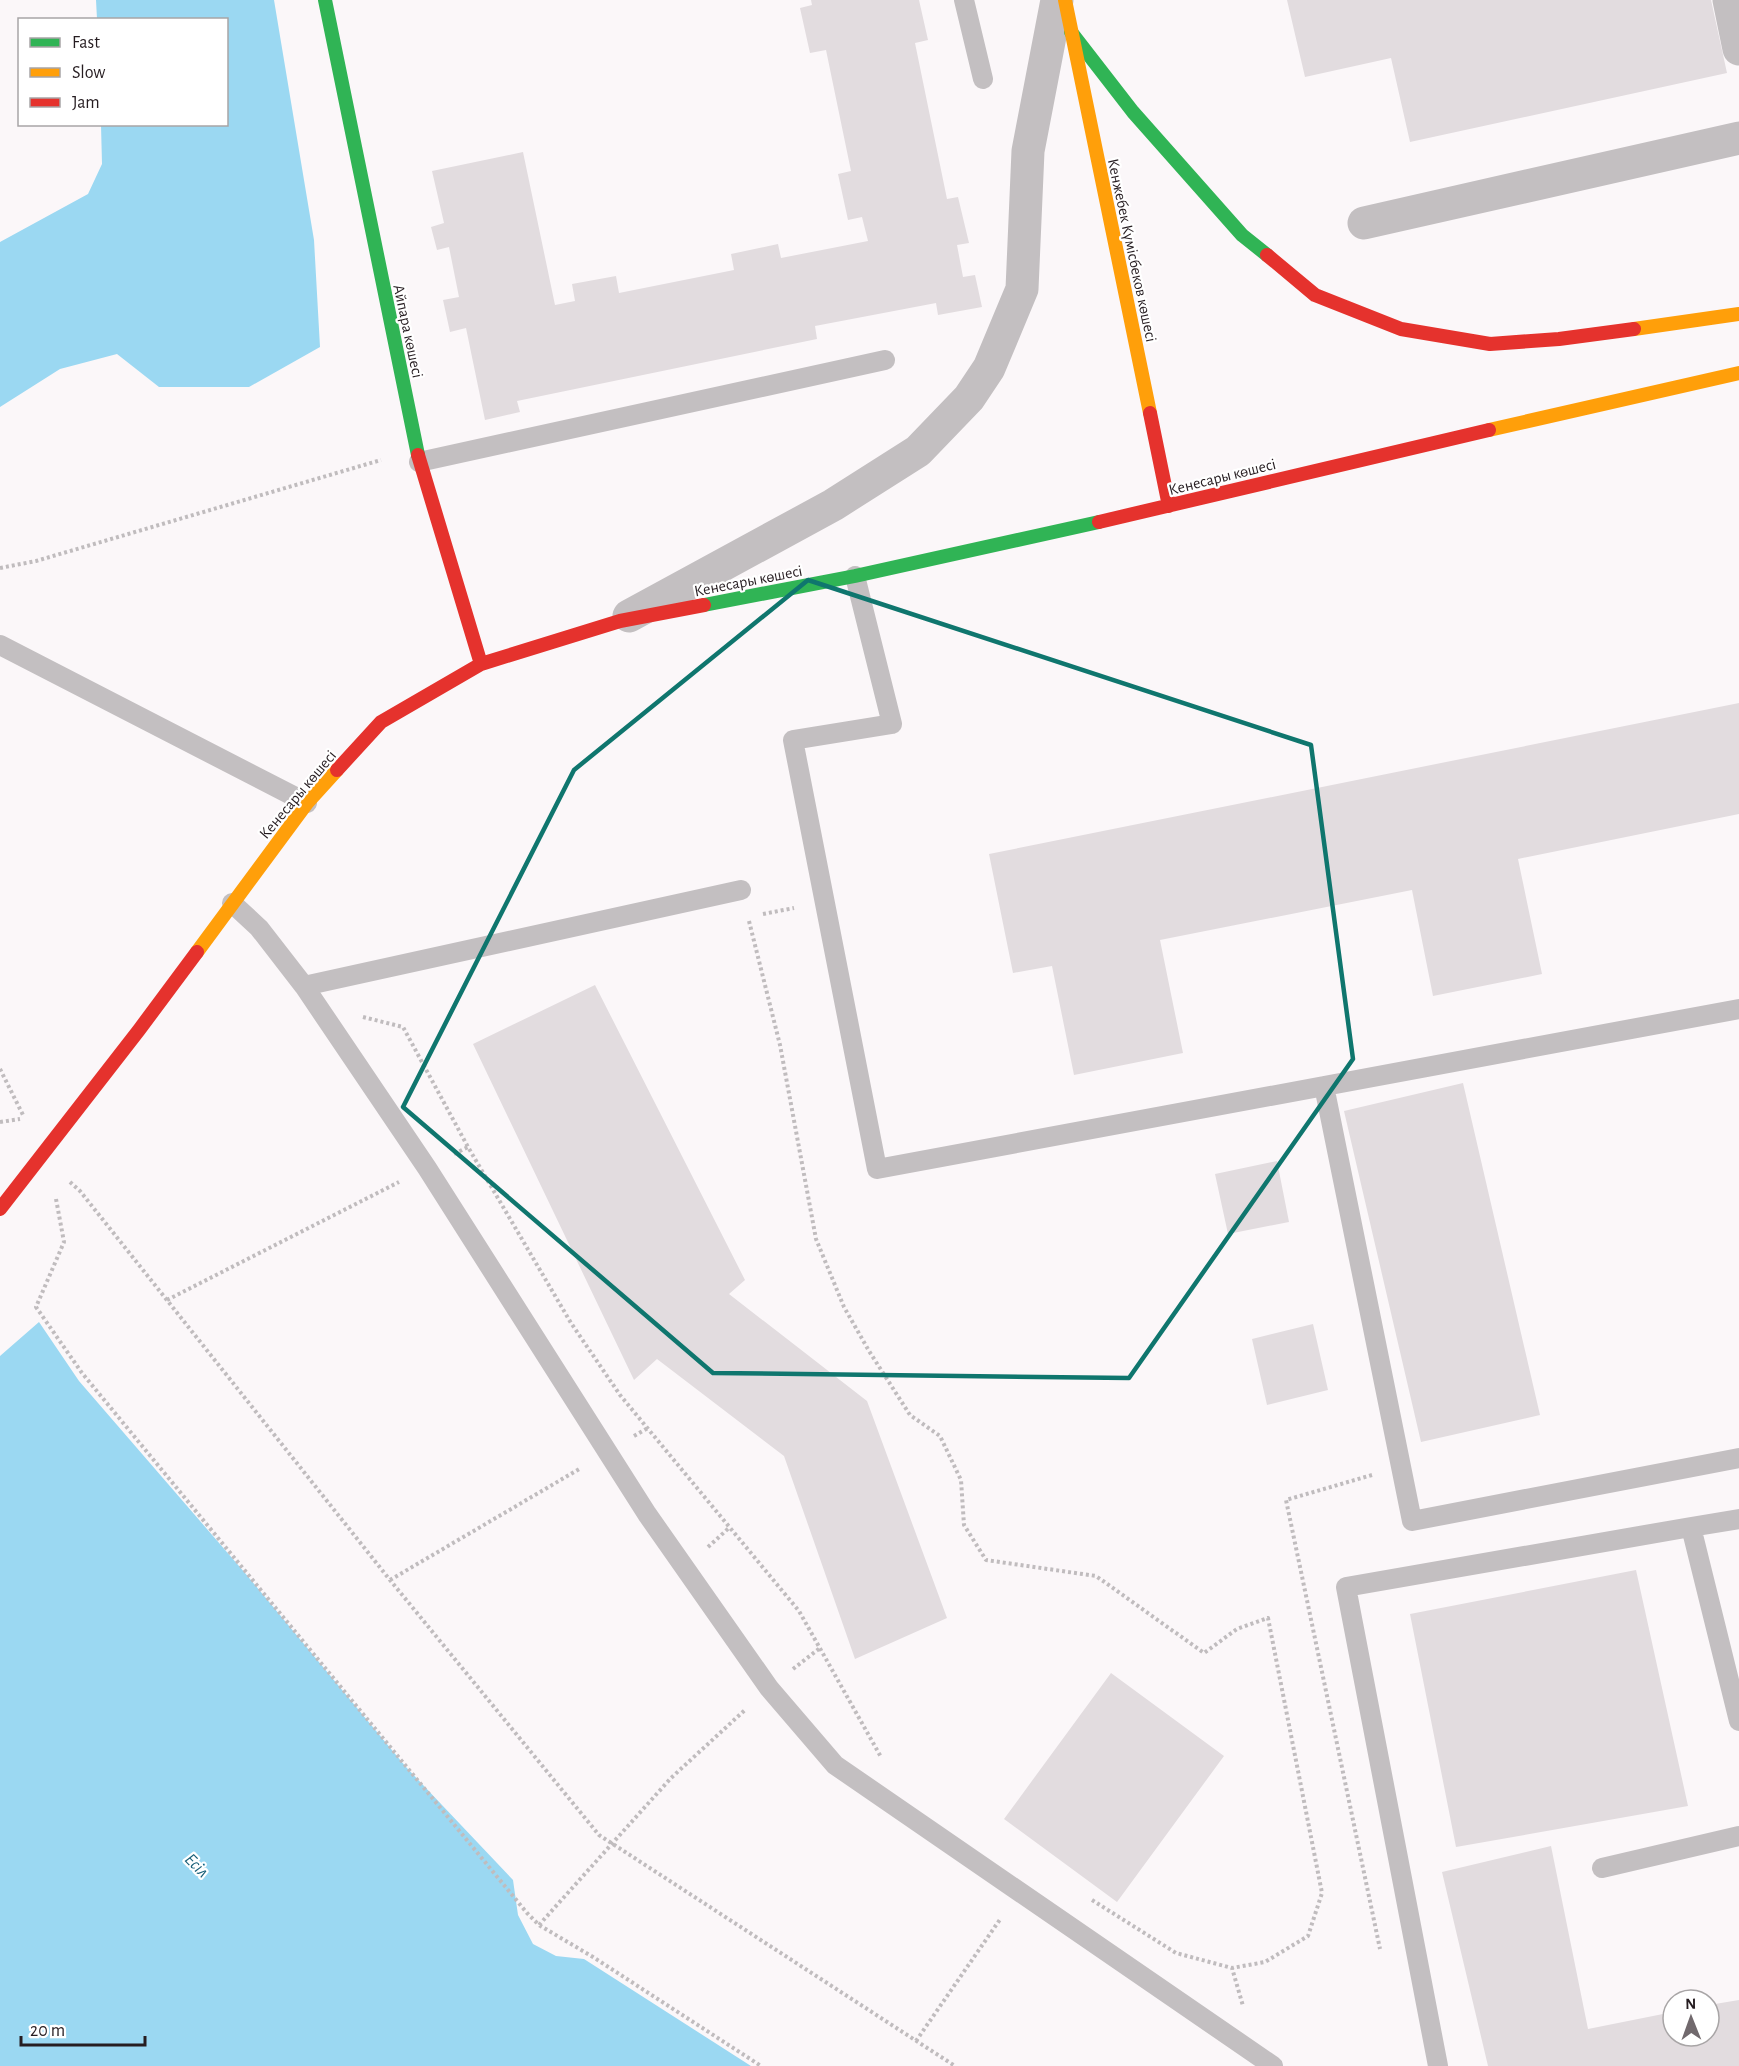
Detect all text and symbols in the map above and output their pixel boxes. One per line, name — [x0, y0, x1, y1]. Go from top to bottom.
legend — [18, 18, 228, 126]
text: Fast — [72, 34, 100, 52]
text: Slow — [72, 64, 105, 82]
text: Jam — [72, 94, 100, 112]
street label: Кенжебек Күмісбеков көшесі — [1105, 157, 1159, 343]
street label: Айпара көшесі — [390, 283, 426, 379]
street label: Кенесары көшесі — [1167, 456, 1278, 498]
street label: Кенесары көшесі — [693, 563, 804, 599]
street label: Кенесары көшесі — [256, 747, 339, 842]
water label: Есіл — [181, 1850, 212, 1881]
north arrow — [1661, 1988, 1721, 2048]
text: N — [1685, 1996, 1696, 2012]
scale bar — [21, 2009, 146, 2047]
text: 20 m — [30, 2022, 65, 2040]

